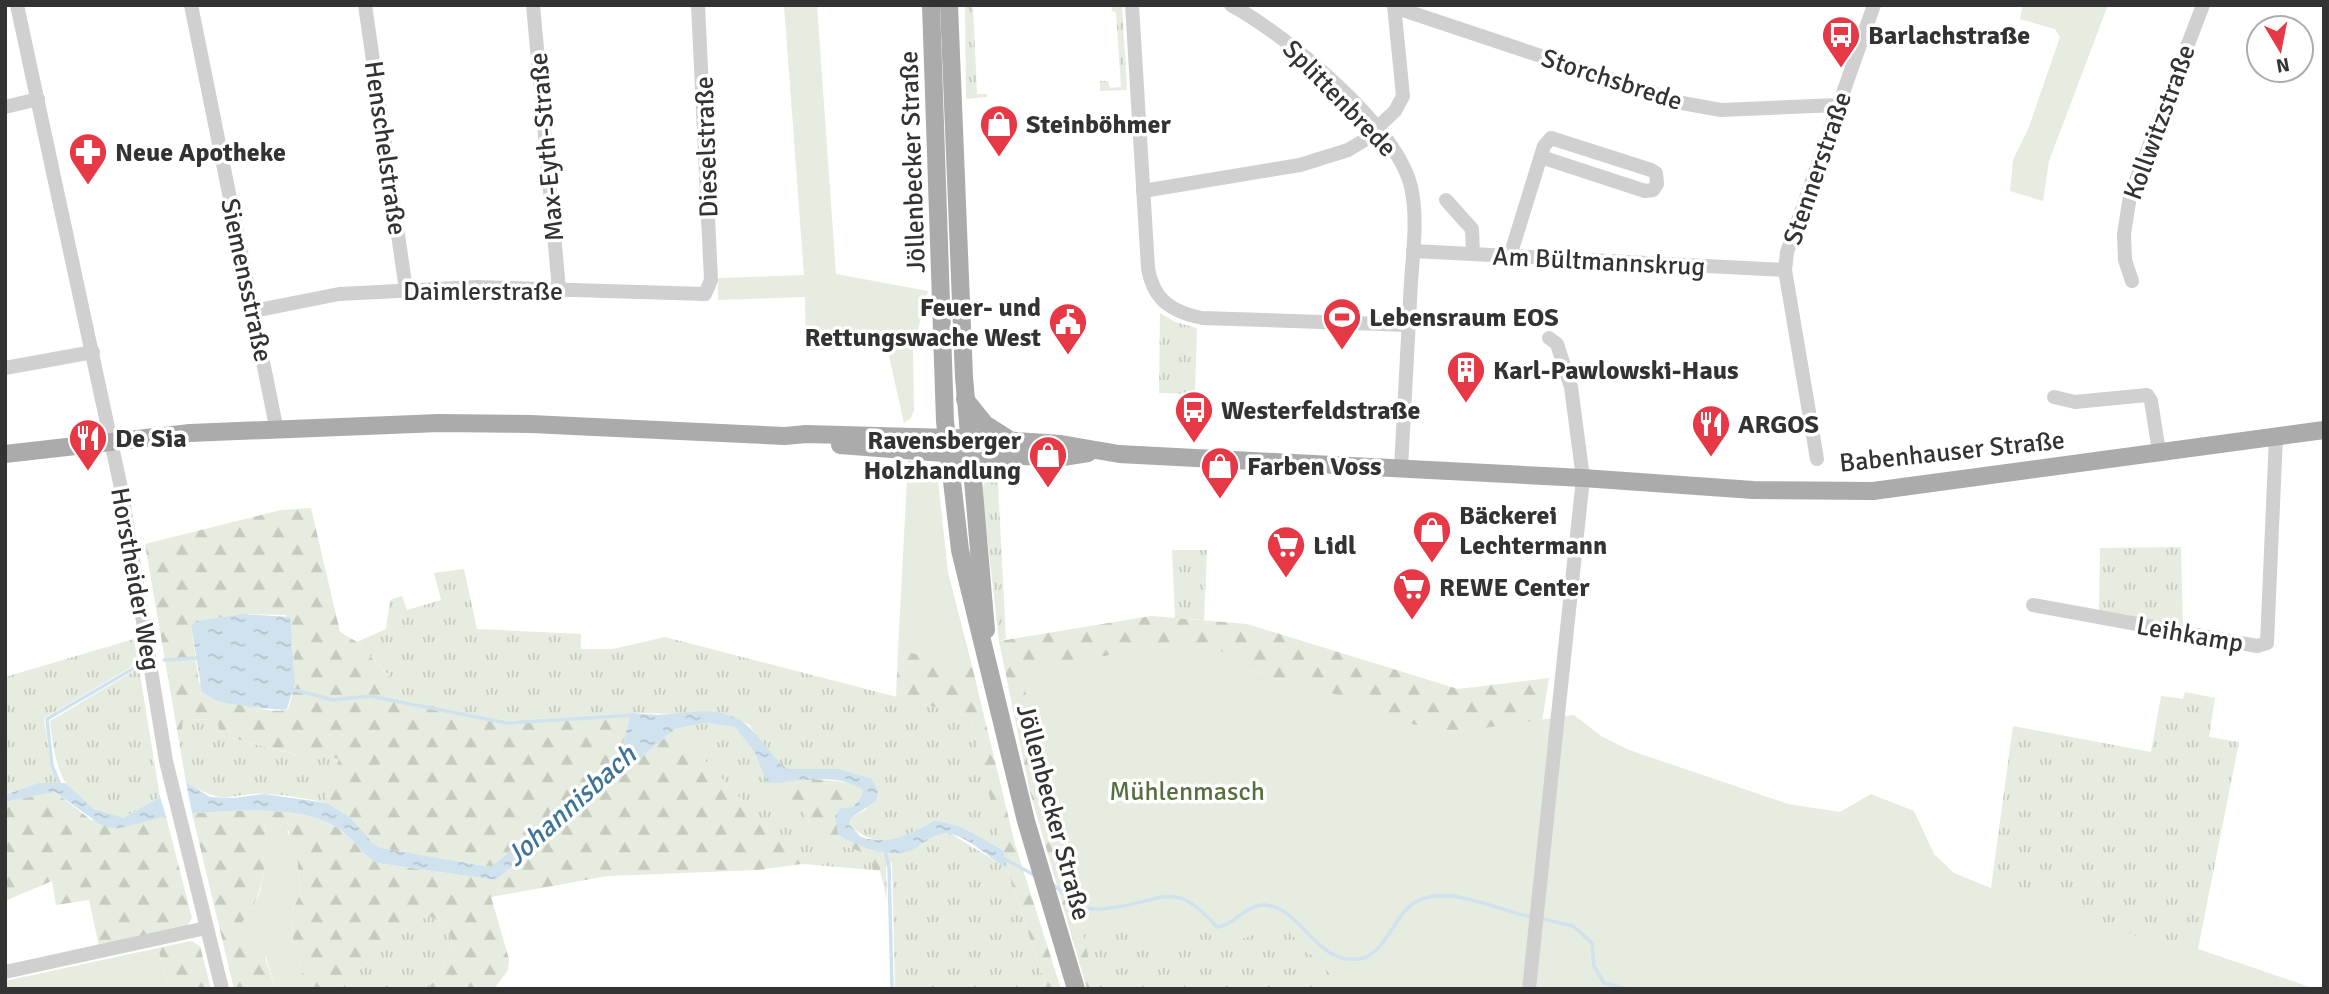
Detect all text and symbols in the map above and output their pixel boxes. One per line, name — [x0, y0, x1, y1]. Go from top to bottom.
bus stop icon: Barlachstraße — [1820, 14, 1862, 69]
north arrow — [2245, 14, 2315, 84]
place label: Barlachstraße — [1868, 20, 2030, 52]
street label: Splittenbrede — [1276, 33, 1403, 164]
street label: Kollwitzstraße — [2117, 40, 2203, 204]
street label: Storchsbrede — [1537, 42, 1686, 118]
street label: Jöllenbecker Straße — [893, 50, 933, 274]
street label: Max-Eyth-Straße — [523, 51, 571, 243]
text: N — [2274, 52, 2291, 78]
street label: Henschelstraße — [357, 59, 413, 237]
street label: Dieselstraße — [689, 76, 725, 218]
street label: Stennerstraße — [1777, 88, 1859, 249]
shop icon: Steinböhmer — [978, 103, 1020, 158]
place label: Steinböhmer — [1026, 109, 1171, 141]
pharmacy icon: Neue Apotheke — [67, 131, 109, 186]
place label: Neue Apotheke — [115, 137, 286, 169]
street label: Siemensstraße — [213, 196, 279, 365]
street label: Am Bültmannskrug — [1492, 240, 1706, 284]
street label: Daimlerstraße — [403, 276, 563, 308]
place label: Feuer- und Rettungswache West — [805, 292, 1041, 354]
sports icon: Lebensraum EOS — [1321, 296, 1363, 351]
public building icon: Feuer- und Rettungswache West — [1047, 301, 1089, 356]
place label: Lebensraum EOS — [1369, 302, 1559, 334]
building icon: Karl-Pawlowski-Haus — [1445, 349, 1487, 404]
place label: Karl-Pawlowski-Haus — [1493, 355, 1739, 387]
bus stop icon: Westerfeldstraße — [1173, 389, 1215, 444]
place label: Westerfeldstraße — [1221, 395, 1421, 427]
restaurant icon: ARGOS — [1690, 403, 1732, 458]
place label: ARGOS — [1738, 409, 1819, 441]
restaurant icon: De Sia — [67, 417, 109, 472]
place label: De Sia — [115, 423, 187, 455]
street label: Babenhauser Straße — [1838, 424, 2066, 480]
place label: Ravensberger Holzhandlung — [863, 425, 1022, 487]
shop icon: Ravensberger Holzhandlung — [1027, 434, 1069, 489]
shop icon: Farben Voss — [1199, 445, 1241, 500]
place label: Farben Voss — [1247, 451, 1381, 483]
street label: Horstheider Weg — [103, 485, 167, 673]
place label: Bäckerei Lechtermann — [1459, 500, 1607, 562]
shop icon: Bäckerei Lechtermann — [1411, 509, 1453, 564]
supermarket icon: Lidl — [1265, 524, 1307, 579]
place label: Lidl — [1313, 530, 1356, 562]
supermarket icon: REWE Center — [1391, 566, 1433, 621]
place label: REWE Center — [1439, 572, 1590, 604]
street label: Leihkamp — [2134, 610, 2246, 660]
street label: Jöllenbecker Straße — [1009, 701, 1097, 924]
water label: Johannisbach — [498, 738, 644, 873]
park label: Mühlenmasch — [1109, 776, 1265, 808]

